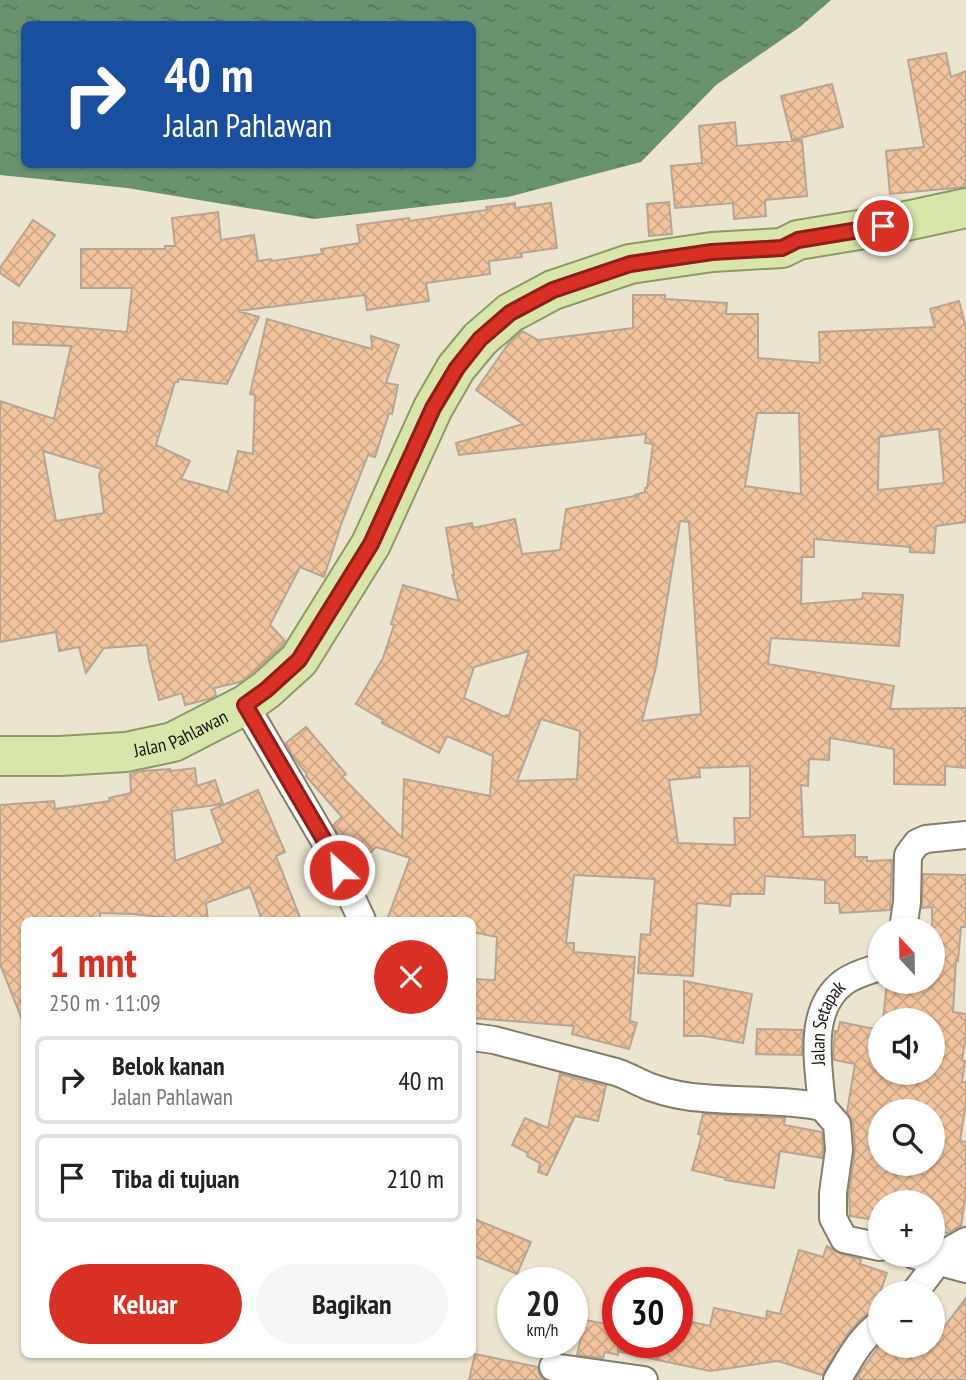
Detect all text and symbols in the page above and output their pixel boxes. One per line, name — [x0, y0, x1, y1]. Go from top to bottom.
text: 40 m — [164, 42, 253, 106]
icon: right — [49, 49, 140, 140]
text: Jalan Pahlawan — [164, 104, 332, 146]
pin — [853, 196, 913, 256]
icon: arrive — [864, 207, 902, 245]
street label: Jalan Pahlawan — [130, 704, 232, 762]
position arrow — [302, 833, 376, 907]
north arrow — [868, 917, 945, 994]
map controls — [868, 917, 945, 1358]
text: 1 mnt — [49, 934, 137, 989]
button: close — [374, 940, 448, 1014]
street label: Jalan Setapak — [805, 974, 850, 1067]
text: 250 m · 11:09 — [49, 988, 161, 1017]
button: sound — [868, 1008, 945, 1085]
text: Belok kanan — [112, 1049, 225, 1082]
icon: right — [53, 1061, 91, 1099]
text: 40 m — [398, 1064, 444, 1097]
text: Jalan Pahlawan — [112, 1082, 233, 1111]
button: search — [868, 1099, 945, 1176]
icon: arrive — [53, 1159, 91, 1197]
text: Tiba di tujuan — [112, 1162, 240, 1195]
text: 210 m — [386, 1162, 444, 1195]
button: + — [868, 1190, 945, 1267]
button: Keluar — [49, 1264, 242, 1344]
button: Bagikan — [256, 1264, 448, 1344]
speed limit sign: 30 — [602, 1267, 693, 1358]
text: 20 — [526, 1280, 559, 1326]
button: − — [868, 1281, 945, 1358]
text: km/h — [527, 1318, 558, 1341]

